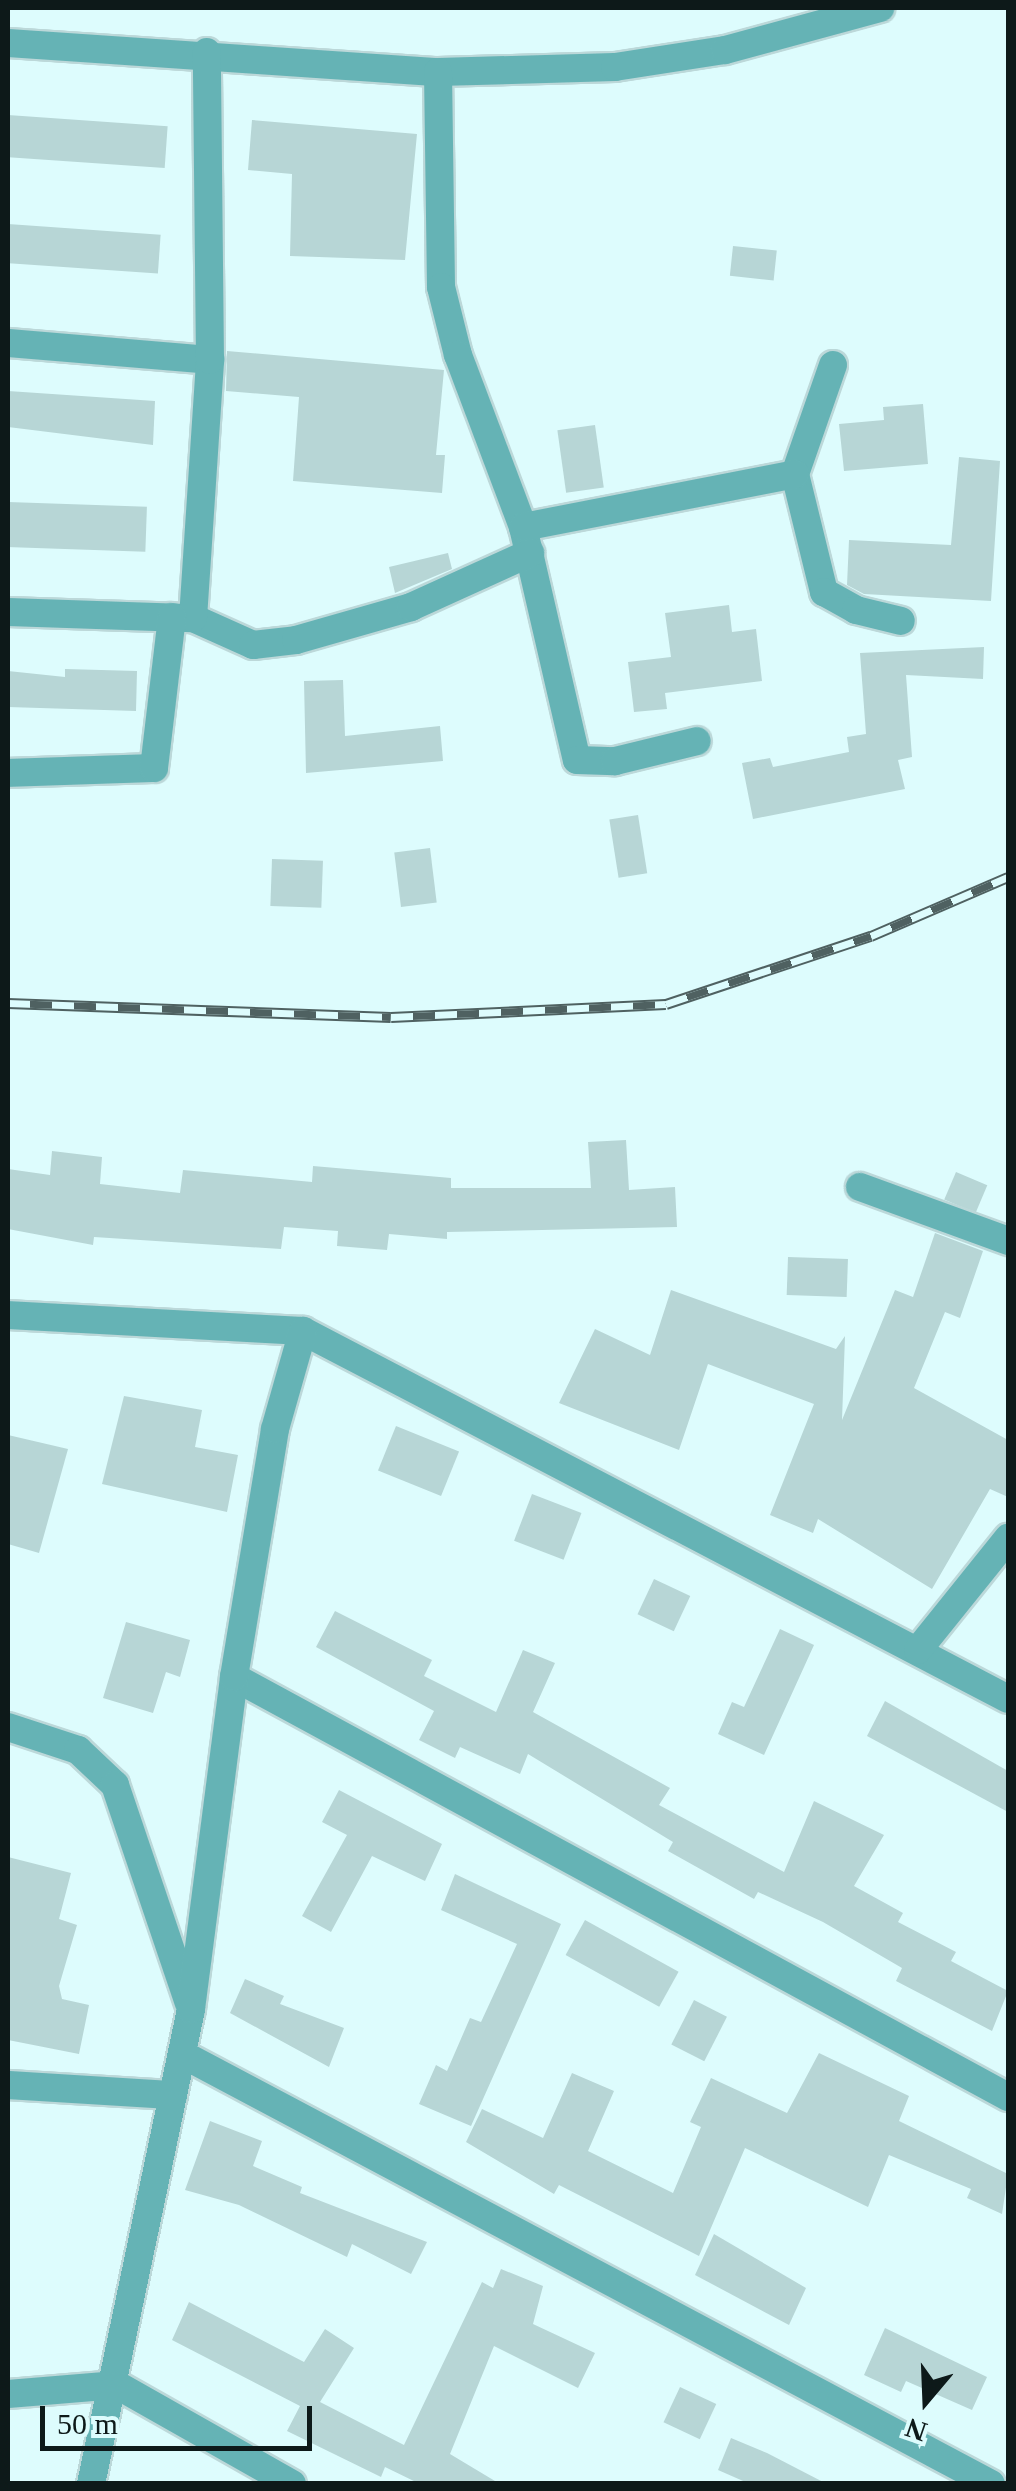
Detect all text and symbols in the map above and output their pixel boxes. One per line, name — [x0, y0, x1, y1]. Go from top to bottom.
north arrow — [876, 2351, 976, 2451]
scale bar — [45, 2386, 318, 2448]
text: 50 m — [57, 2407, 118, 2440]
text: N — [901, 2412, 931, 2448]

